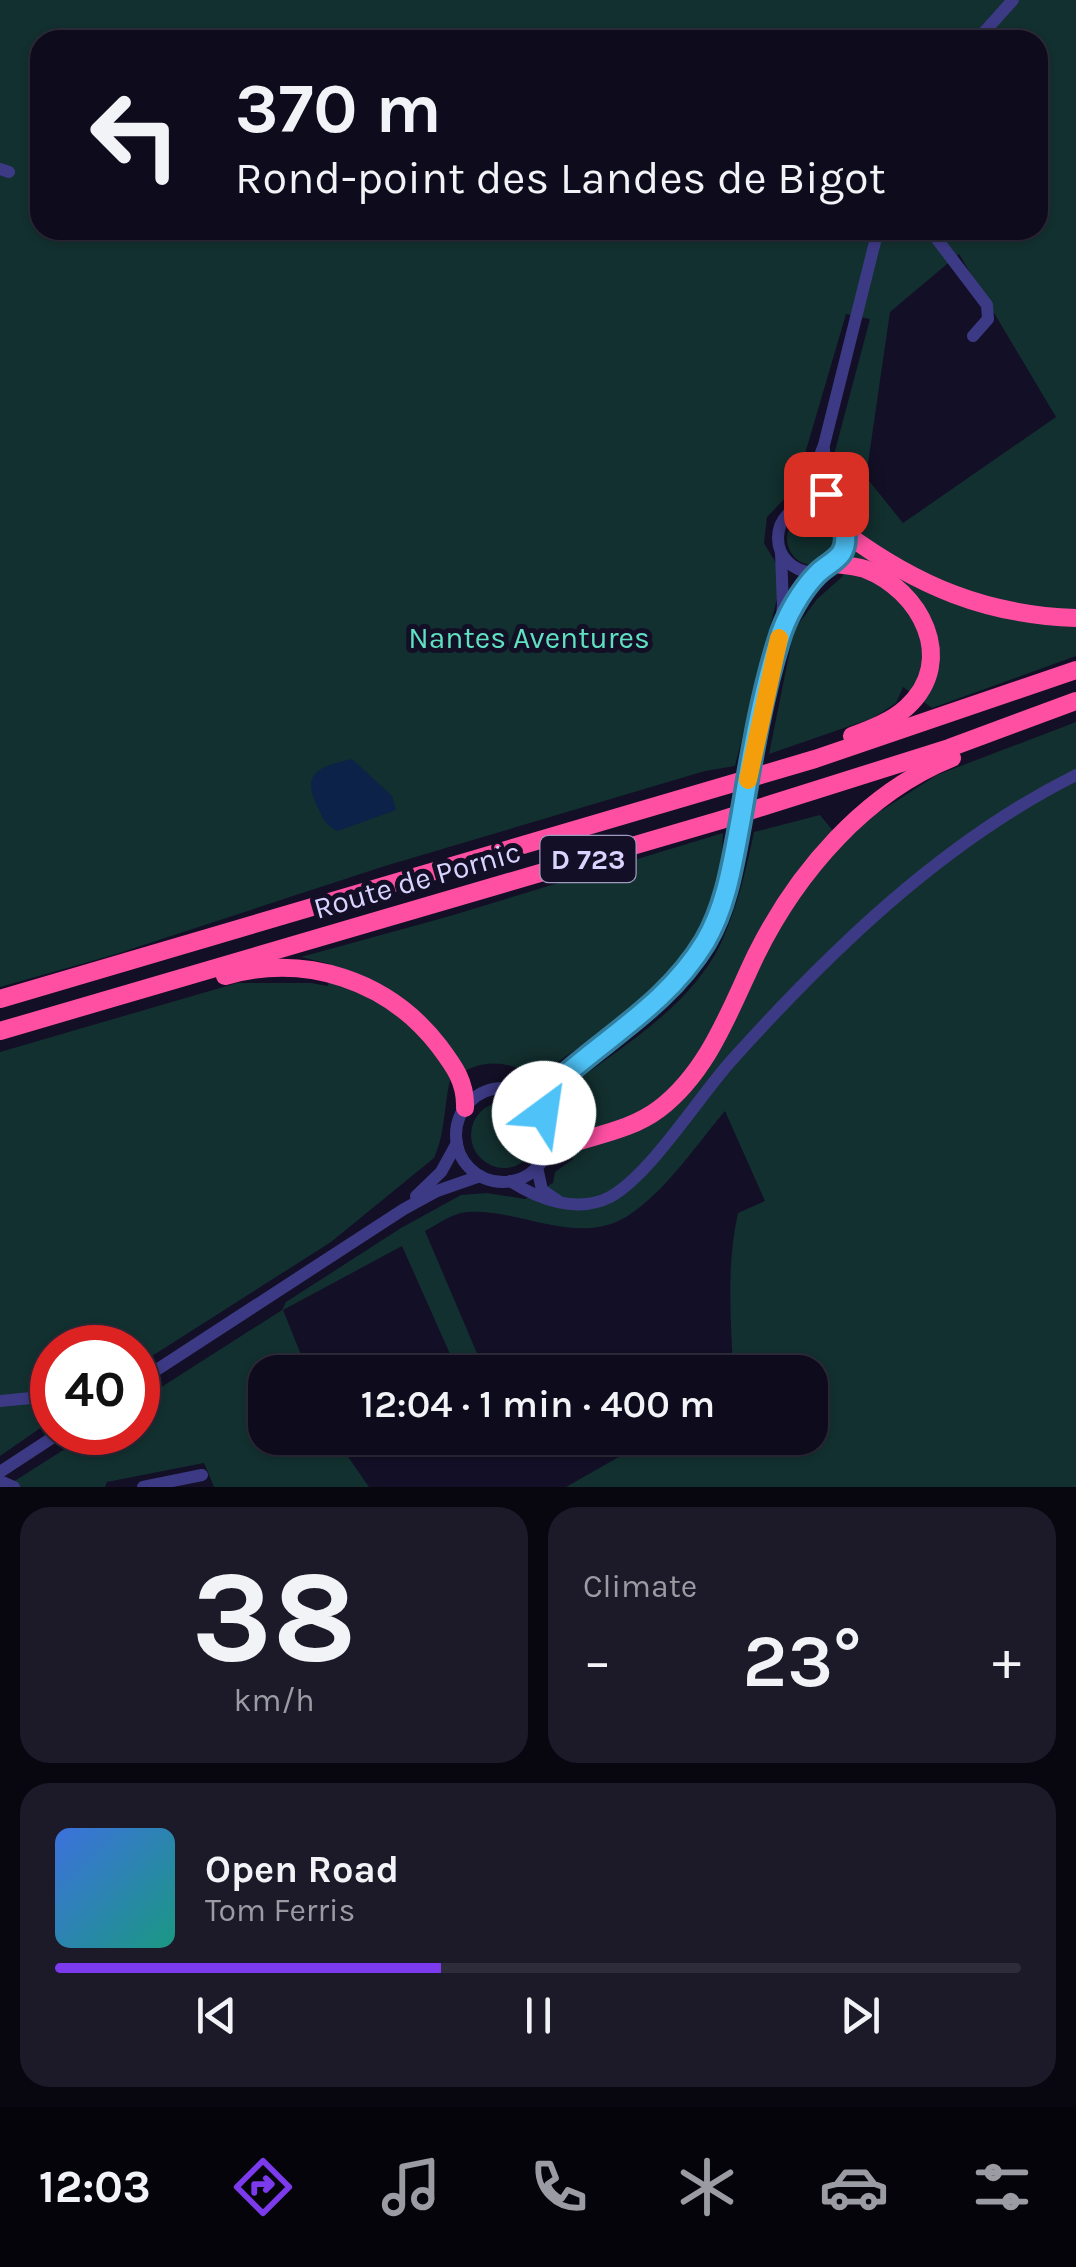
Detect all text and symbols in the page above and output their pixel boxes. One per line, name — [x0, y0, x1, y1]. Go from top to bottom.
text: 370 m — [235, 68, 442, 150]
icon: left — [70, 70, 200, 200]
text: Rond-point des Landes de Bigot — [235, 152, 886, 204]
pin — [784, 452, 869, 537]
icon: arrive — [799, 467, 854, 522]
park label: Nantes Aventures — [408, 620, 650, 656]
street label: Route de Pornic — [309, 833, 525, 927]
road number: D 723 — [540, 836, 636, 882]
position arrow — [492, 1061, 596, 1165]
speed limit sign: 40 — [30, 1325, 160, 1455]
text: 12:04 · 1 min · 400 m — [361, 1382, 715, 1427]
text: 38 — [192, 1541, 356, 1693]
text: Climate — [583, 1568, 697, 1605]
text: 23° — [743, 1617, 862, 1705]
text: − — [583, 1629, 612, 1693]
text: + — [992, 1629, 1021, 1693]
text: km/h — [233, 1682, 315, 1719]
text: Open Road — [205, 1847, 399, 1892]
text: Tom Ferris — [205, 1892, 355, 1929]
icon: previous — [189, 1988, 244, 2043]
icon: pause — [511, 1988, 566, 2043]
icon: next — [833, 1988, 888, 2043]
icon: directions — [228, 2152, 298, 2222]
icon: music — [376, 2152, 446, 2222]
icon: phone — [524, 2152, 594, 2222]
icon: climate — [672, 2152, 742, 2222]
icon: car — [819, 2152, 889, 2222]
icon: filters — [967, 2152, 1037, 2222]
text: 12:03 — [39, 2161, 151, 2213]

